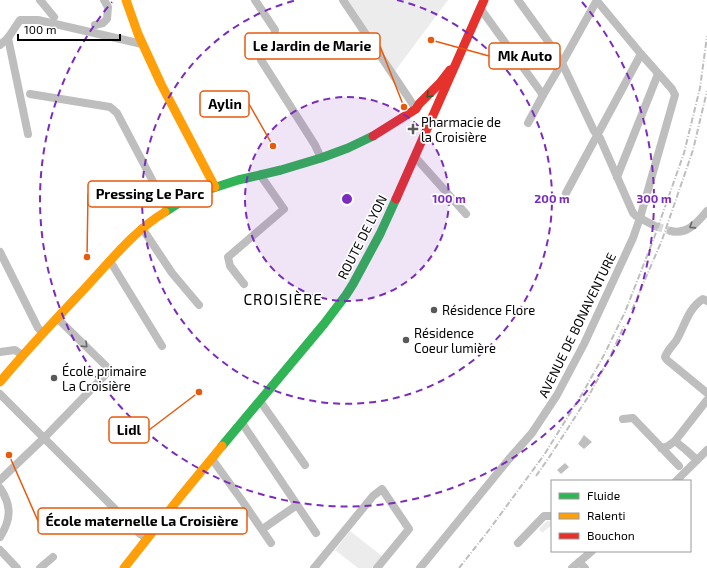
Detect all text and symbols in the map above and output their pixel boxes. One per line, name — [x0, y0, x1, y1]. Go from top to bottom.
scale bar — [18, 16, 120, 42]
text: 100 m — [24, 22, 56, 36]
callout: Le Jardin de Marie — [245, 33, 380, 59]
text: Le Jardin de Marie — [253, 37, 371, 54]
callout: Mk Auto — [489, 43, 560, 69]
text: Mk Auto — [498, 47, 552, 64]
one-way arrow — [426, 90, 434, 98]
callout: Aylin — [200, 91, 249, 117]
text: Aylin — [208, 95, 242, 112]
place label: Pharmacie de la Croisière — [421, 114, 501, 145]
marker: Pharmacie de la Croisière — [408, 124, 418, 134]
callout: Pressing Le Parc — [88, 181, 212, 207]
text: Pressing Le Parc — [96, 185, 204, 202]
text: 100 m — [432, 191, 466, 205]
text: 200 m — [534, 191, 570, 205]
text: 300 m — [636, 191, 672, 205]
street label: ROUTE DE LYON — [334, 192, 390, 282]
centre of rings — [340, 192, 354, 206]
one-way arrow — [689, 222, 696, 229]
street label: AVENUE DE BONAVENTURE — [535, 250, 619, 400]
district label: CROISIÈRE — [243, 290, 323, 308]
place label: Résidence Flore — [442, 302, 535, 318]
marker: Résidence Flore — [429, 305, 439, 315]
place label: Résidence Coeur lumière — [414, 325, 496, 356]
marker: Résidence Coeur lumière — [401, 335, 411, 345]
one-way arrow — [80, 340, 88, 348]
place label: École primaire La Croisière — [62, 362, 146, 394]
marker: École primaire La Croisière — [49, 373, 59, 383]
callout: Lidl — [109, 417, 149, 443]
text: Lidl — [117, 421, 142, 438]
legend — [551, 480, 691, 552]
text: Fluide — [587, 488, 620, 502]
callout: École maternelle La Croisière — [38, 508, 247, 534]
text: Ralenti — [587, 508, 626, 522]
text: École maternelle La Croisière — [46, 512, 239, 529]
text: Bouchon — [587, 528, 635, 542]

